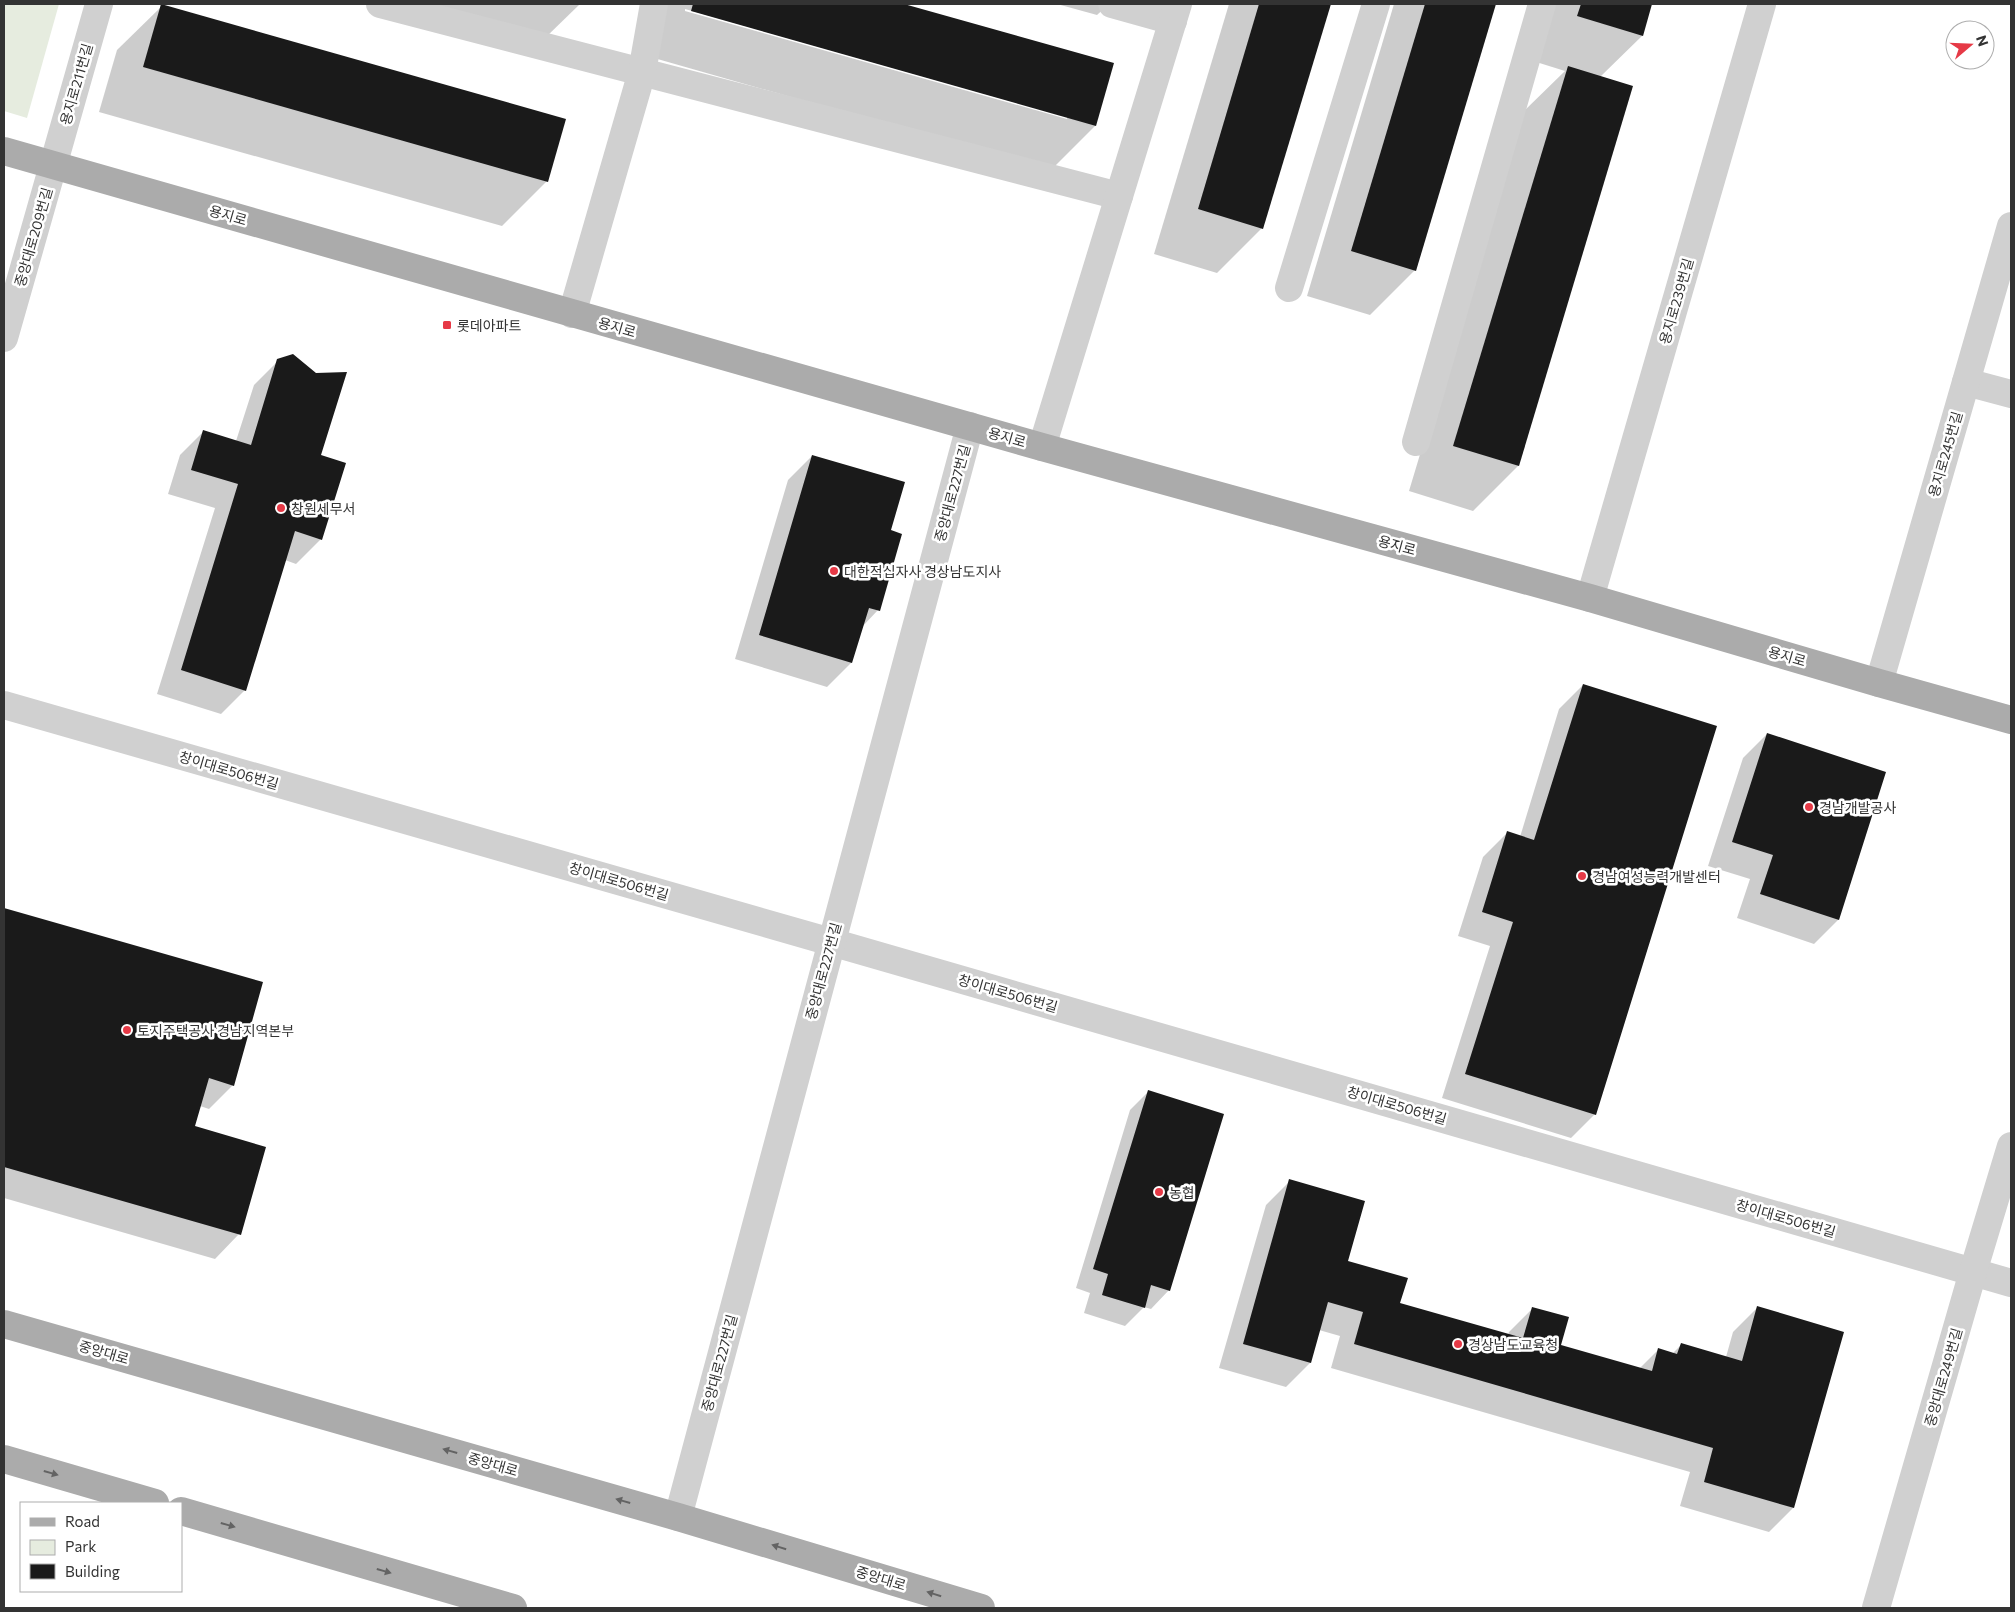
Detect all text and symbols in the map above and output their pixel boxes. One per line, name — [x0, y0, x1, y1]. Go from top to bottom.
north arrow — [1945, 20, 1995, 70]
text: N — [1973, 33, 1993, 48]
street label: 용지로211번길 — [56, 41, 96, 127]
street label: 중앙대로209번길 — [11, 185, 55, 289]
street label: 용지로 — [207, 202, 249, 229]
street label: 용지로239번길 — [1656, 256, 1696, 346]
street label: 용지로 — [596, 314, 638, 341]
place label: 롯데아파트 — [457, 317, 522, 334]
marker: 롯데아파트 — [441, 319, 453, 331]
street label: 용지로245번길 — [1925, 409, 1965, 499]
street label: 용지로 — [986, 424, 1028, 451]
street label: 중앙대로227번길 — [931, 442, 973, 544]
place label: 창원세무서 — [291, 500, 355, 517]
marker: 창원세무서 — [275, 502, 287, 514]
street label: 용지로 — [1376, 532, 1418, 558]
place label: 대한적십자사 경상남도지사 — [844, 563, 1001, 580]
marker: 대한적십자사 경상남도지사 — [828, 565, 840, 577]
street label: 용지로 — [1766, 643, 1808, 670]
street label: 창이대로506번길 — [177, 748, 281, 792]
place label: 경남개발공사 — [1819, 799, 1896, 816]
marker: 경남개발공사 — [1803, 801, 1815, 813]
street label: 창이대로506번길 — [567, 859, 671, 903]
place label: 경남여성능력개발센터 — [1592, 868, 1721, 885]
marker: 경남여성능력개발센터 — [1576, 870, 1588, 882]
street label: 중앙대로227번길 — [802, 920, 844, 1022]
street label: 창이대로506번길 — [956, 971, 1060, 1015]
place label: 토지주택공사 경남지역본부 — [137, 1022, 294, 1039]
marker: 토지주택공사 경남지역본부 — [121, 1024, 133, 1036]
street label: 창이대로506번길 — [1345, 1083, 1449, 1127]
place label: 농협 — [1169, 1184, 1195, 1201]
marker: 농협 — [1153, 1186, 1165, 1198]
street label: 창이대로506번길 — [1734, 1196, 1838, 1240]
street label: 중앙대로227번길 — [698, 1312, 740, 1414]
street label: 중앙대로249번길 — [1921, 1326, 1965, 1428]
place label: 경상남도교육청 — [1468, 1336, 1558, 1353]
street label: 중앙대로 — [77, 1337, 131, 1367]
marker: 경상남도교육청 — [1452, 1338, 1464, 1350]
one-way arrow — [442, 1447, 457, 1455]
street label: 중앙대로 — [466, 1449, 520, 1479]
one-way arrow — [43, 1469, 58, 1477]
one-way arrow — [615, 1497, 630, 1505]
legend — [20, 1502, 182, 1592]
text: Road — [65, 1512, 100, 1530]
one-way arrow — [221, 1521, 236, 1529]
text: Park — [65, 1537, 96, 1555]
one-way arrow — [771, 1543, 786, 1551]
text: Building — [65, 1562, 120, 1580]
street label: 중앙대로 — [854, 1562, 908, 1594]
one-way arrow — [377, 1567, 392, 1575]
one-way arrow — [926, 1590, 941, 1598]

